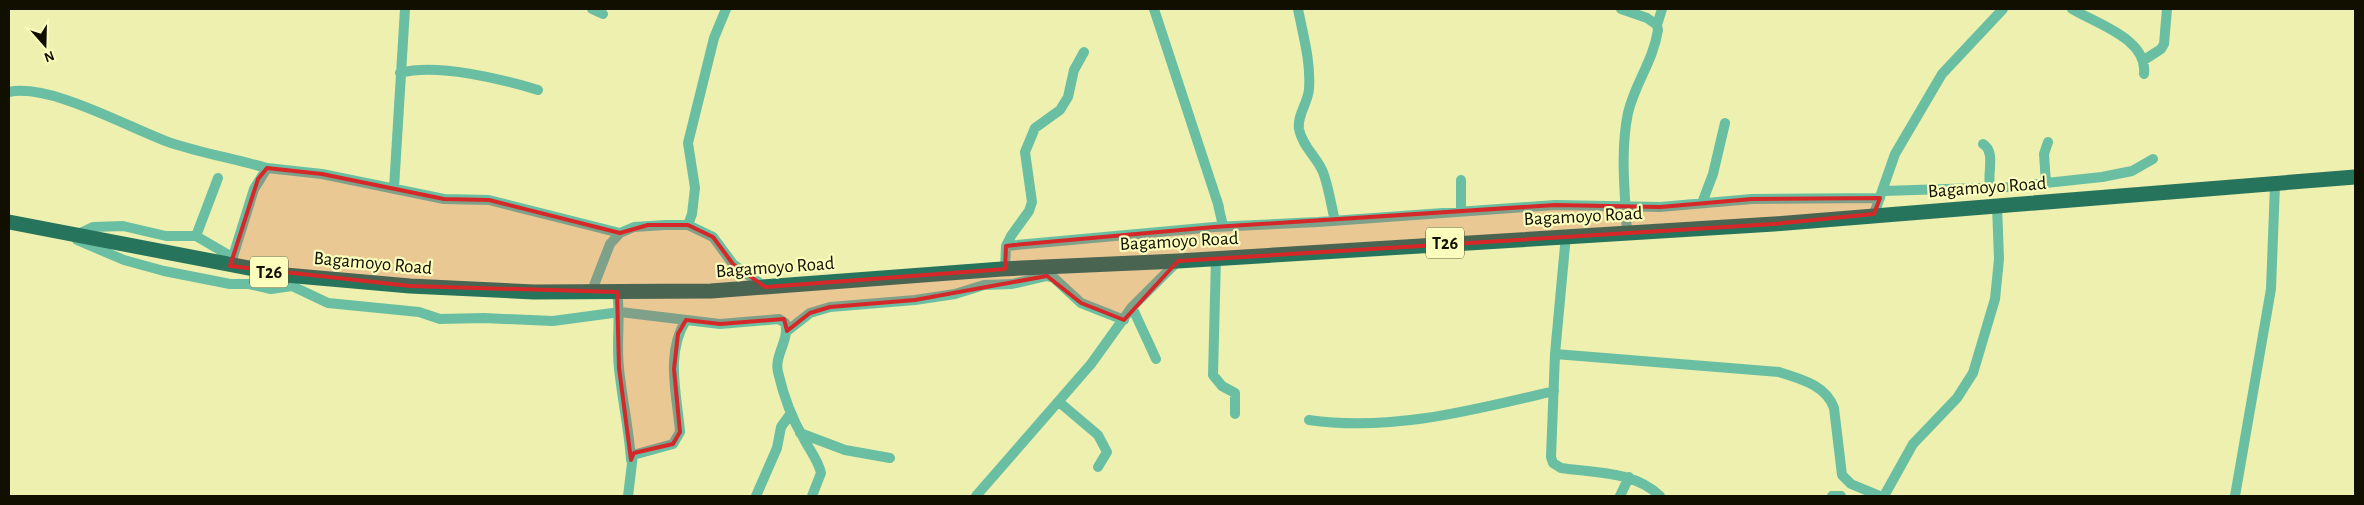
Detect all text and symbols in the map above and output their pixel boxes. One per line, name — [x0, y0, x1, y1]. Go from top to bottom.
north arrow — [20, 20, 70, 70]
text: N — [42, 48, 56, 65]
street label: Bagamoyo Road — [1927, 174, 2047, 201]
street label: Bagamoyo Road — [1523, 204, 1643, 229]
road number: T26 — [1426, 228, 1464, 258]
street label: Bagamoyo Road — [1119, 229, 1239, 254]
street label: Bagamoyo Road — [313, 249, 433, 278]
street label: Bagamoyo Road — [715, 254, 835, 281]
road number: T26 — [250, 256, 288, 288]

